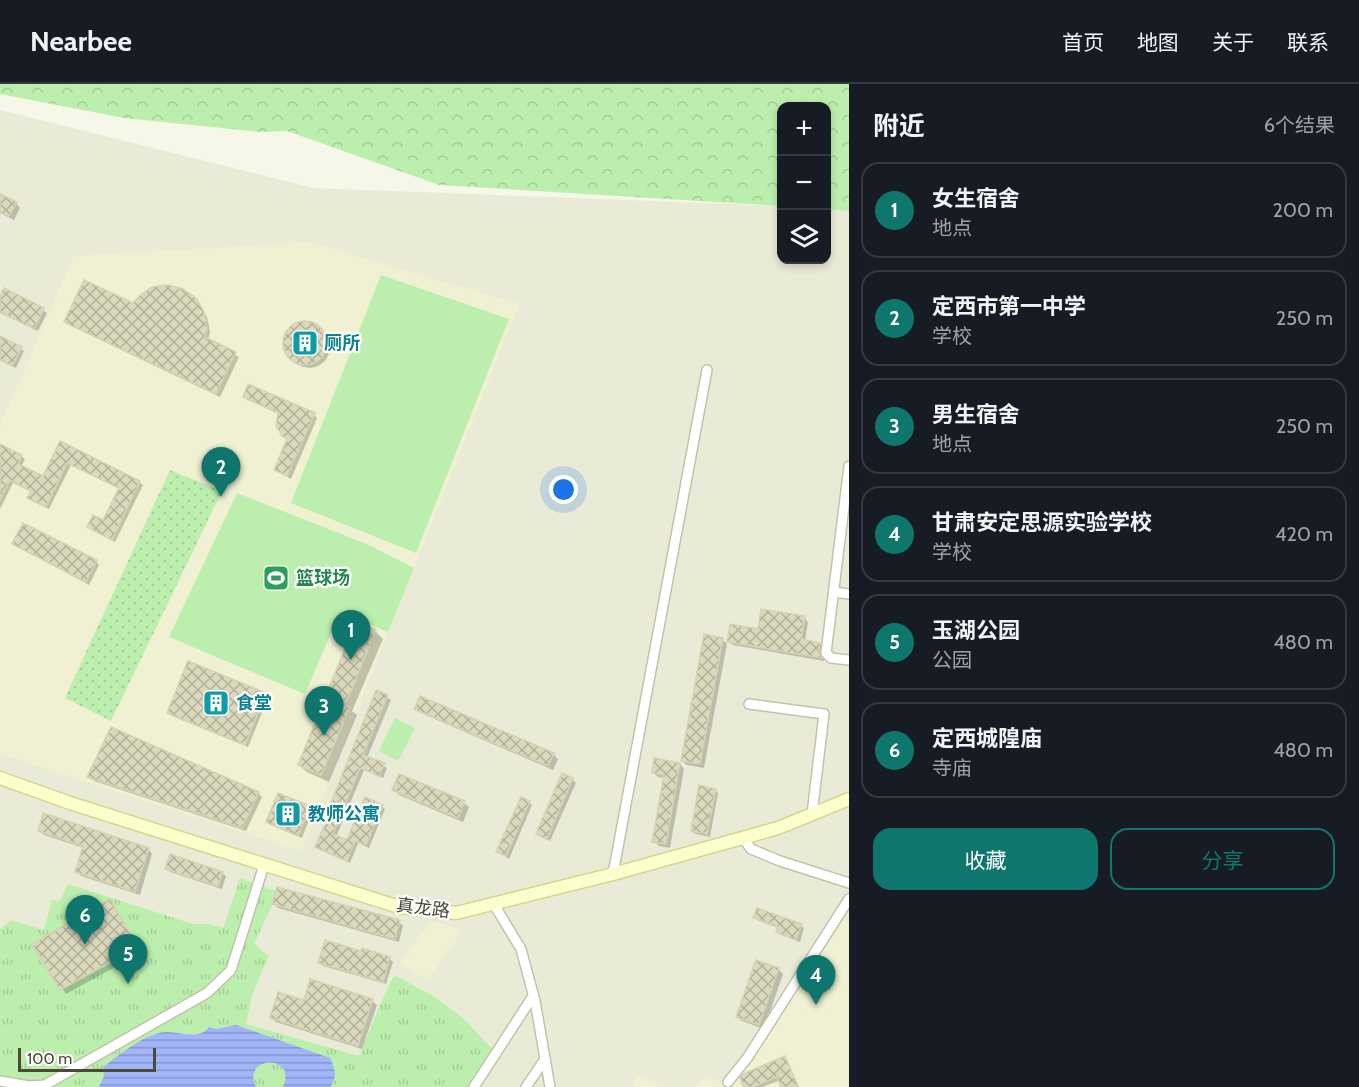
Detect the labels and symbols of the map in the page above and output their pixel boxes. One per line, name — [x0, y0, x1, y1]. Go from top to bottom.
building icon: 厕所 — [290, 328, 320, 358]
place label: 厕所 — [324, 332, 360, 354]
pin: 2 — [202, 448, 240, 497]
your location — [549, 475, 578, 504]
sports icon: 篮球场 — [261, 563, 291, 593]
place label: 篮球场 — [296, 567, 350, 589]
pin: 1 — [332, 610, 370, 660]
pin: 3 — [304, 686, 344, 736]
building icon: 食堂 — [201, 688, 231, 718]
place label: 食堂 — [236, 692, 272, 714]
building icon: 教师公寓 — [273, 799, 303, 829]
place label: 教师公寓 — [308, 803, 380, 825]
street label: 真龙路 — [395, 894, 451, 922]
pin: 6 — [66, 896, 104, 945]
pin: 5 — [108, 934, 148, 984]
pin: 4 — [796, 956, 836, 1005]
scale bar — [18, 1045, 156, 1072]

